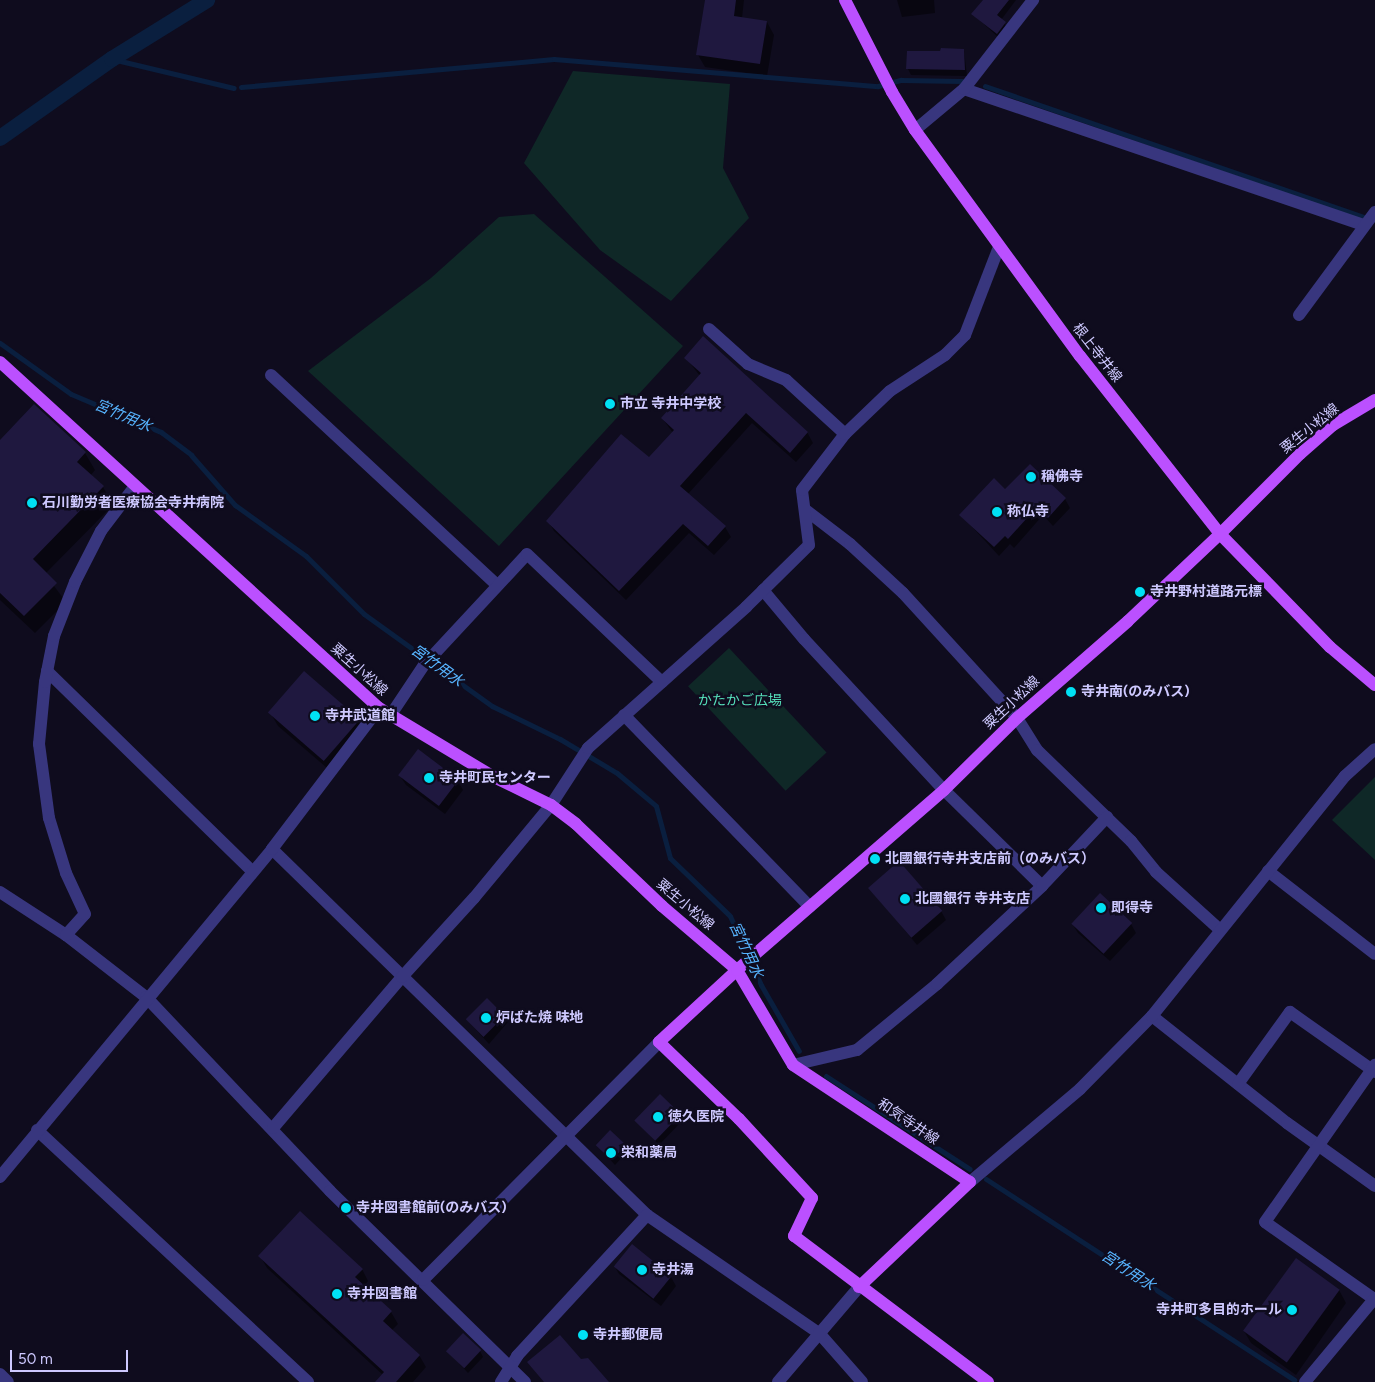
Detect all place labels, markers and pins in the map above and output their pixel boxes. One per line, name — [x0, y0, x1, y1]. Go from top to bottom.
place label: 市立 寺井中学校 — [620, 396, 721, 412]
marker: 市立 寺井中学校 — [604, 398, 616, 410]
place label: 稱佛寺 — [1041, 469, 1083, 485]
marker: 稱佛寺 — [1025, 471, 1037, 483]
place label: 石川勤労者医療協会寺井病院 — [42, 495, 224, 511]
marker: 石川勤労者医療協会寺井病院 — [26, 497, 38, 509]
place label: 称仏寺 — [1007, 504, 1049, 520]
marker: 称仏寺 — [991, 506, 1003, 518]
place label: 寺井野村道路元標 — [1150, 584, 1262, 600]
marker: 寺井野村道路元標 — [1134, 586, 1146, 598]
place label: 寺井南(のみバス) — [1081, 684, 1190, 700]
marker: 寺井南(のみバス) — [1065, 686, 1077, 698]
place label: 寺井武道館 — [325, 708, 395, 724]
marker: 寺井武道館 — [309, 710, 321, 722]
place label: 寺井町民センター — [439, 770, 551, 786]
marker: 寺井町民センター — [423, 772, 435, 784]
place label: 北國銀行寺井支店前（のみバス） — [885, 851, 1095, 867]
marker: 北國銀行寺井支店前（のみバス） — [869, 853, 881, 865]
place label: 北國銀行 寺井支店 — [915, 891, 1030, 907]
marker: 北國銀行 寺井支店 — [899, 893, 911, 905]
place label: 即得寺 — [1111, 900, 1153, 916]
marker: 即得寺 — [1095, 902, 1107, 914]
place label: 炉ばた焼 味地 — [496, 1010, 583, 1026]
marker: 炉ばた焼 味地 — [480, 1012, 492, 1024]
place label: 徳久医院 — [668, 1109, 724, 1125]
marker: 徳久医院 — [652, 1111, 664, 1123]
place label: 栄和薬局 — [621, 1145, 677, 1161]
marker: 栄和薬局 — [605, 1147, 617, 1159]
place label: 寺井図書館前(のみバス) — [356, 1200, 507, 1216]
marker: 寺井図書館前(のみバス) — [340, 1202, 352, 1214]
place label: 寺井湯 — [652, 1262, 694, 1278]
marker: 寺井湯 — [636, 1264, 648, 1276]
place label: 寺井図書館 — [347, 1286, 417, 1302]
marker: 寺井図書館 — [331, 1288, 343, 1300]
place label: 寺井町多目的ホール — [1156, 1302, 1282, 1318]
marker: 寺井町多目的ホール — [1286, 1304, 1298, 1316]
place label: 寺井郵便局 — [593, 1327, 663, 1343]
marker: 寺井郵便局 — [577, 1329, 589, 1341]

